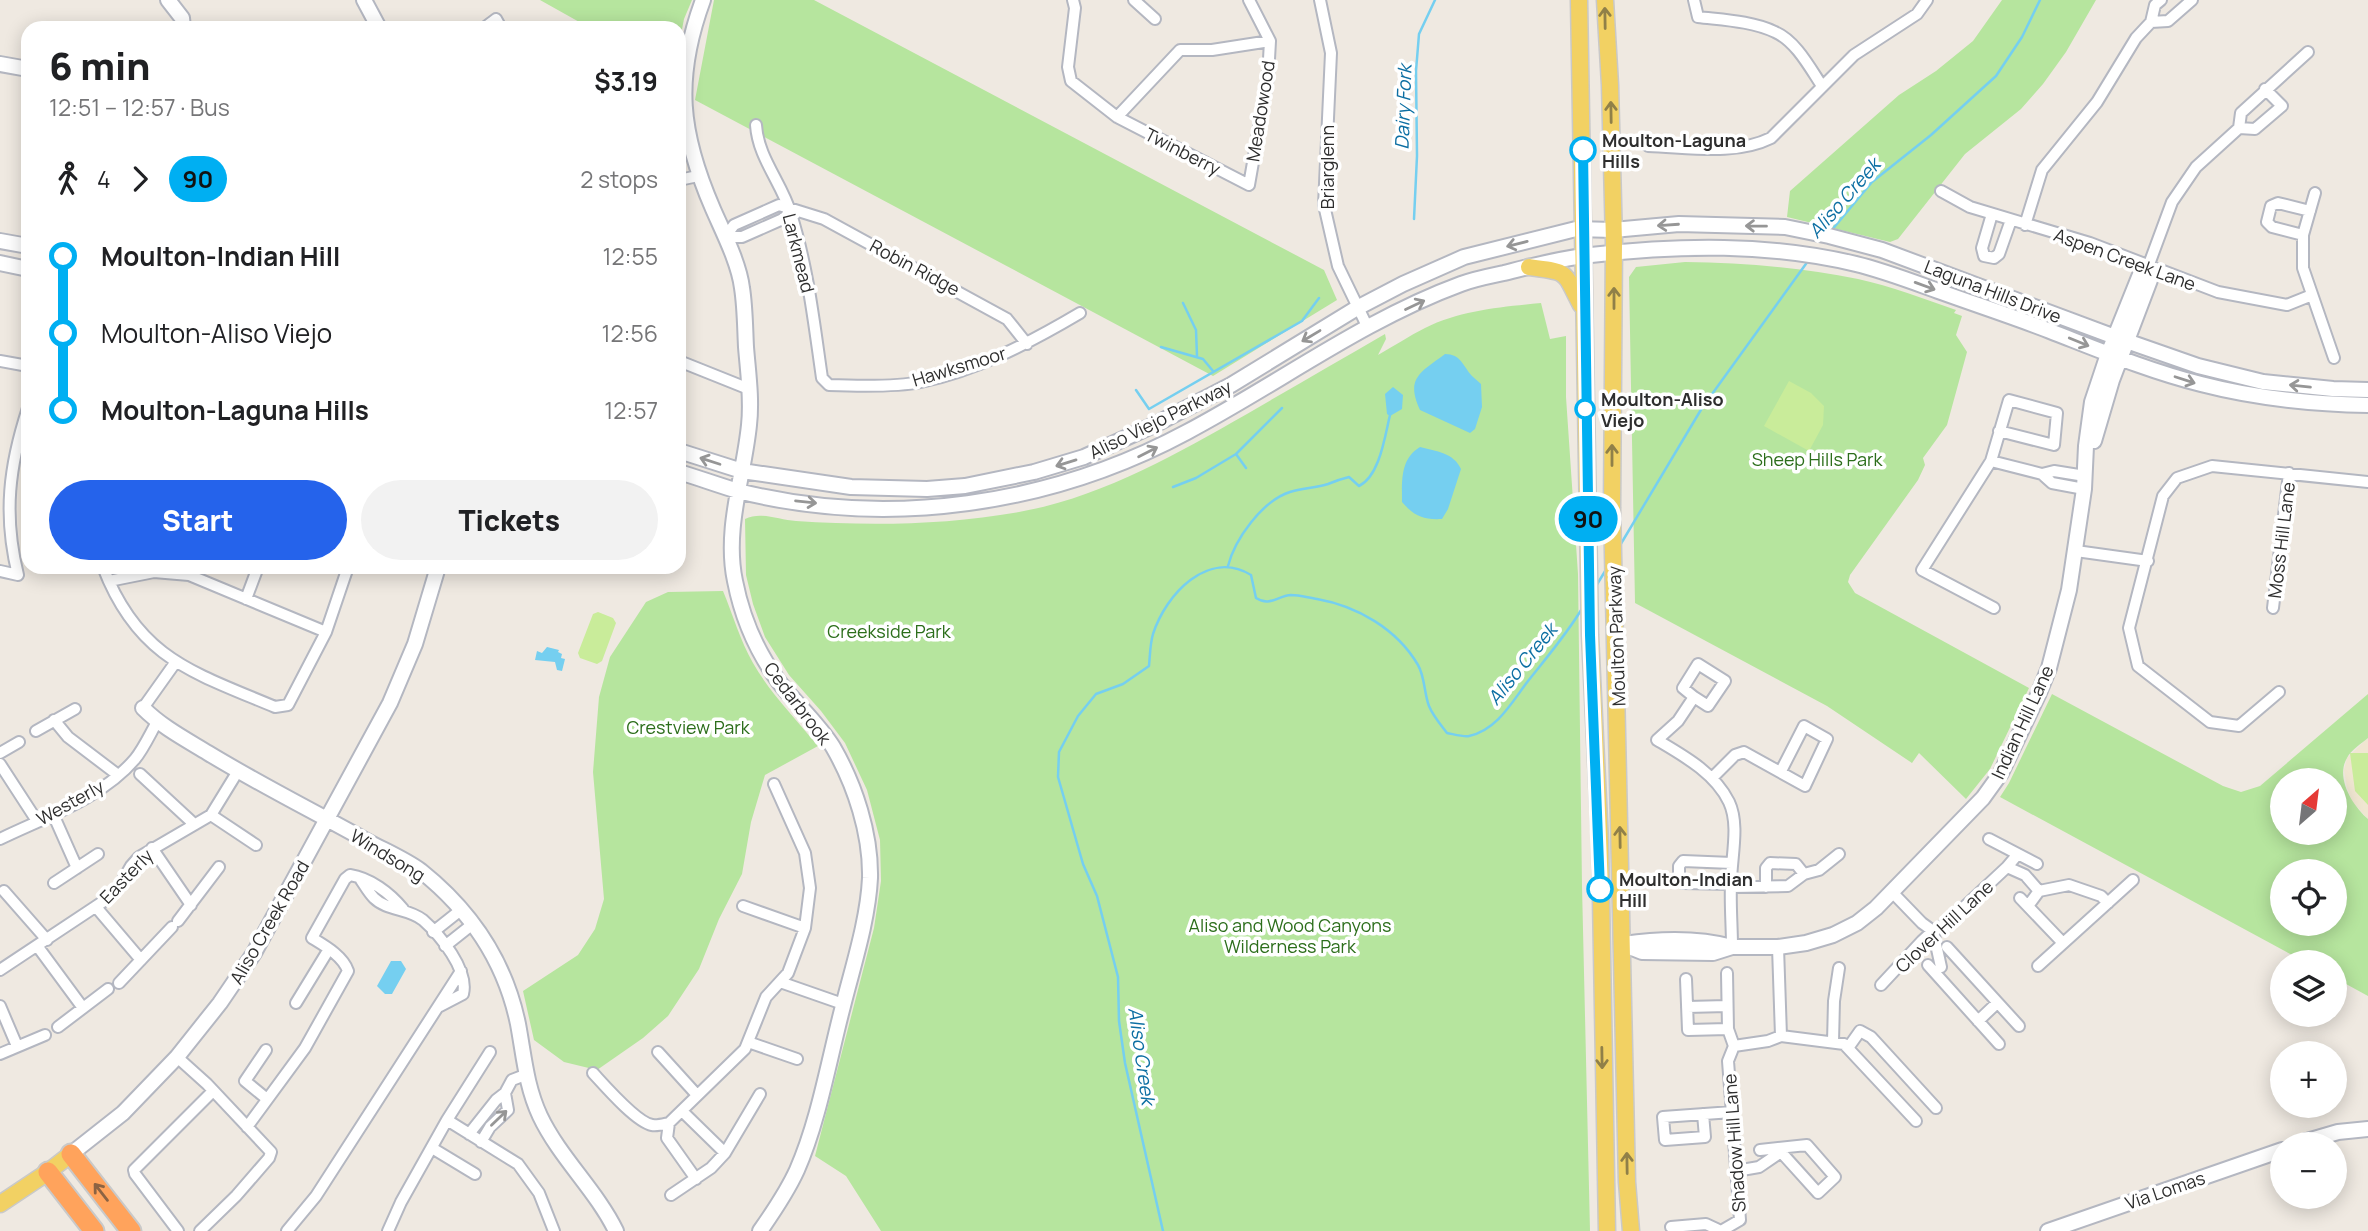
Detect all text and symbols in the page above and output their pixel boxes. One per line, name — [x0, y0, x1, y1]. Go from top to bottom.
one-way arrow — [1598, 7, 1612, 30]
text: 6 min — [49, 39, 150, 91]
street label: Meadowood — [1240, 59, 1280, 163]
water label: Dairy Fork — [1389, 61, 1418, 150]
text: $3.19 — [594, 63, 658, 99]
text: 12:51 – 12:57 · Bus — [49, 91, 230, 123]
one-way arrow — [1604, 101, 1618, 124]
street label: Twinberry — [1141, 122, 1225, 181]
street label: Briarglenn — [1315, 125, 1339, 209]
place label: Moulton-Laguna Hills — [1602, 128, 1746, 173]
marker: Moulton-Laguna Hills — [1570, 137, 1596, 163]
water label: Aliso Creek — [1802, 151, 1888, 243]
icon: walk — [49, 160, 87, 198]
icon: forward — [121, 160, 159, 198]
text: 90 — [183, 162, 213, 195]
text: 4 — [97, 163, 111, 195]
text: 2 stops — [580, 163, 658, 195]
street label: Larkmead — [778, 211, 820, 295]
one-way arrow — [1657, 219, 1679, 232]
one-way arrow — [1745, 220, 1768, 233]
street label: Aspen Creek Lane — [2051, 222, 2199, 296]
street label: Robin Ridge — [866, 233, 964, 301]
text: Moulton-Indian Hill — [101, 238, 340, 274]
one-way arrow — [1506, 238, 1529, 251]
text: 12:55 — [602, 240, 658, 272]
street label: Laguna Hills Drive — [1921, 254, 2065, 328]
one-way arrow — [1913, 281, 1935, 294]
one-way arrow — [1607, 287, 1621, 310]
one-way arrow — [1404, 298, 1425, 311]
text: Moulton-Aliso Viejo — [101, 315, 332, 351]
text: 12:56 — [601, 317, 658, 349]
one-way arrow — [1301, 329, 1321, 343]
one-way arrow — [2067, 337, 2089, 350]
street label: Hawksmoor — [909, 340, 1009, 392]
street label: Aliso Viejo Parkway — [1085, 374, 1236, 464]
one-way arrow — [2174, 374, 2196, 387]
one-way arrow — [2289, 379, 2312, 392]
place label: Moulton-Aliso Viejo — [1601, 387, 1724, 432]
text: Moulton-Laguna Hills — [101, 392, 369, 428]
text: 12:57 — [604, 394, 658, 426]
marker: Moulton-Aliso Viejo — [1575, 399, 1595, 419]
one-way arrow — [1605, 443, 1619, 466]
one-way arrow — [1137, 445, 1158, 459]
park label: Sheep Hills Park — [1752, 447, 1883, 471]
one-way arrow — [700, 454, 722, 466]
one-way arrow — [1055, 457, 1077, 470]
button: Start — [49, 480, 347, 560]
button: Tickets — [361, 480, 658, 560]
street label: Moss Hill Lane — [2262, 480, 2300, 600]
one-way arrow — [795, 496, 817, 509]
line badge: 90 — [1556, 496, 1620, 542]
text: 90 — [1573, 502, 1603, 535]
street label: Moulton Parkway — [1602, 565, 1630, 707]
water label: Aliso Creek — [1481, 616, 1565, 710]
park label: Creekside Park — [827, 619, 952, 643]
street label: Cedarbrook — [759, 657, 838, 750]
street label: Indian Hill Lane — [1985, 661, 2059, 783]
park label: Crestview Park — [626, 715, 751, 739]
north arrow — [2270, 768, 2347, 845]
map controls — [2270, 768, 2347, 1209]
street label: Westerly — [32, 773, 108, 830]
street label: Windsong — [346, 823, 430, 887]
one-way arrow — [1614, 826, 1627, 849]
street label: Easterly — [94, 843, 158, 909]
street label: Aliso Creek Road — [224, 856, 314, 988]
button: locate — [2270, 859, 2347, 936]
place label: Moulton-Indian Hill — [1619, 867, 1753, 912]
street label: Clover Hill Lane — [1890, 874, 1998, 978]
marker: Moulton-Indian Hill — [1587, 876, 1613, 902]
park label: Aliso and Wood Canyons Wilderness Park — [1189, 913, 1391, 958]
button: layers — [2270, 950, 2347, 1027]
water label: Aliso Creek — [1122, 1006, 1162, 1109]
button: + — [2270, 1041, 2347, 1118]
one-way arrow — [1596, 1046, 1609, 1069]
street label: Shadow Hill Lane — [1717, 1073, 1751, 1213]
one-way arrow — [491, 1110, 508, 1127]
button: − — [2270, 1132, 2347, 1209]
one-way arrow — [1620, 1152, 1634, 1175]
street label: Via Lomas — [2122, 1165, 2208, 1215]
one-way arrow — [93, 1184, 108, 1202]

